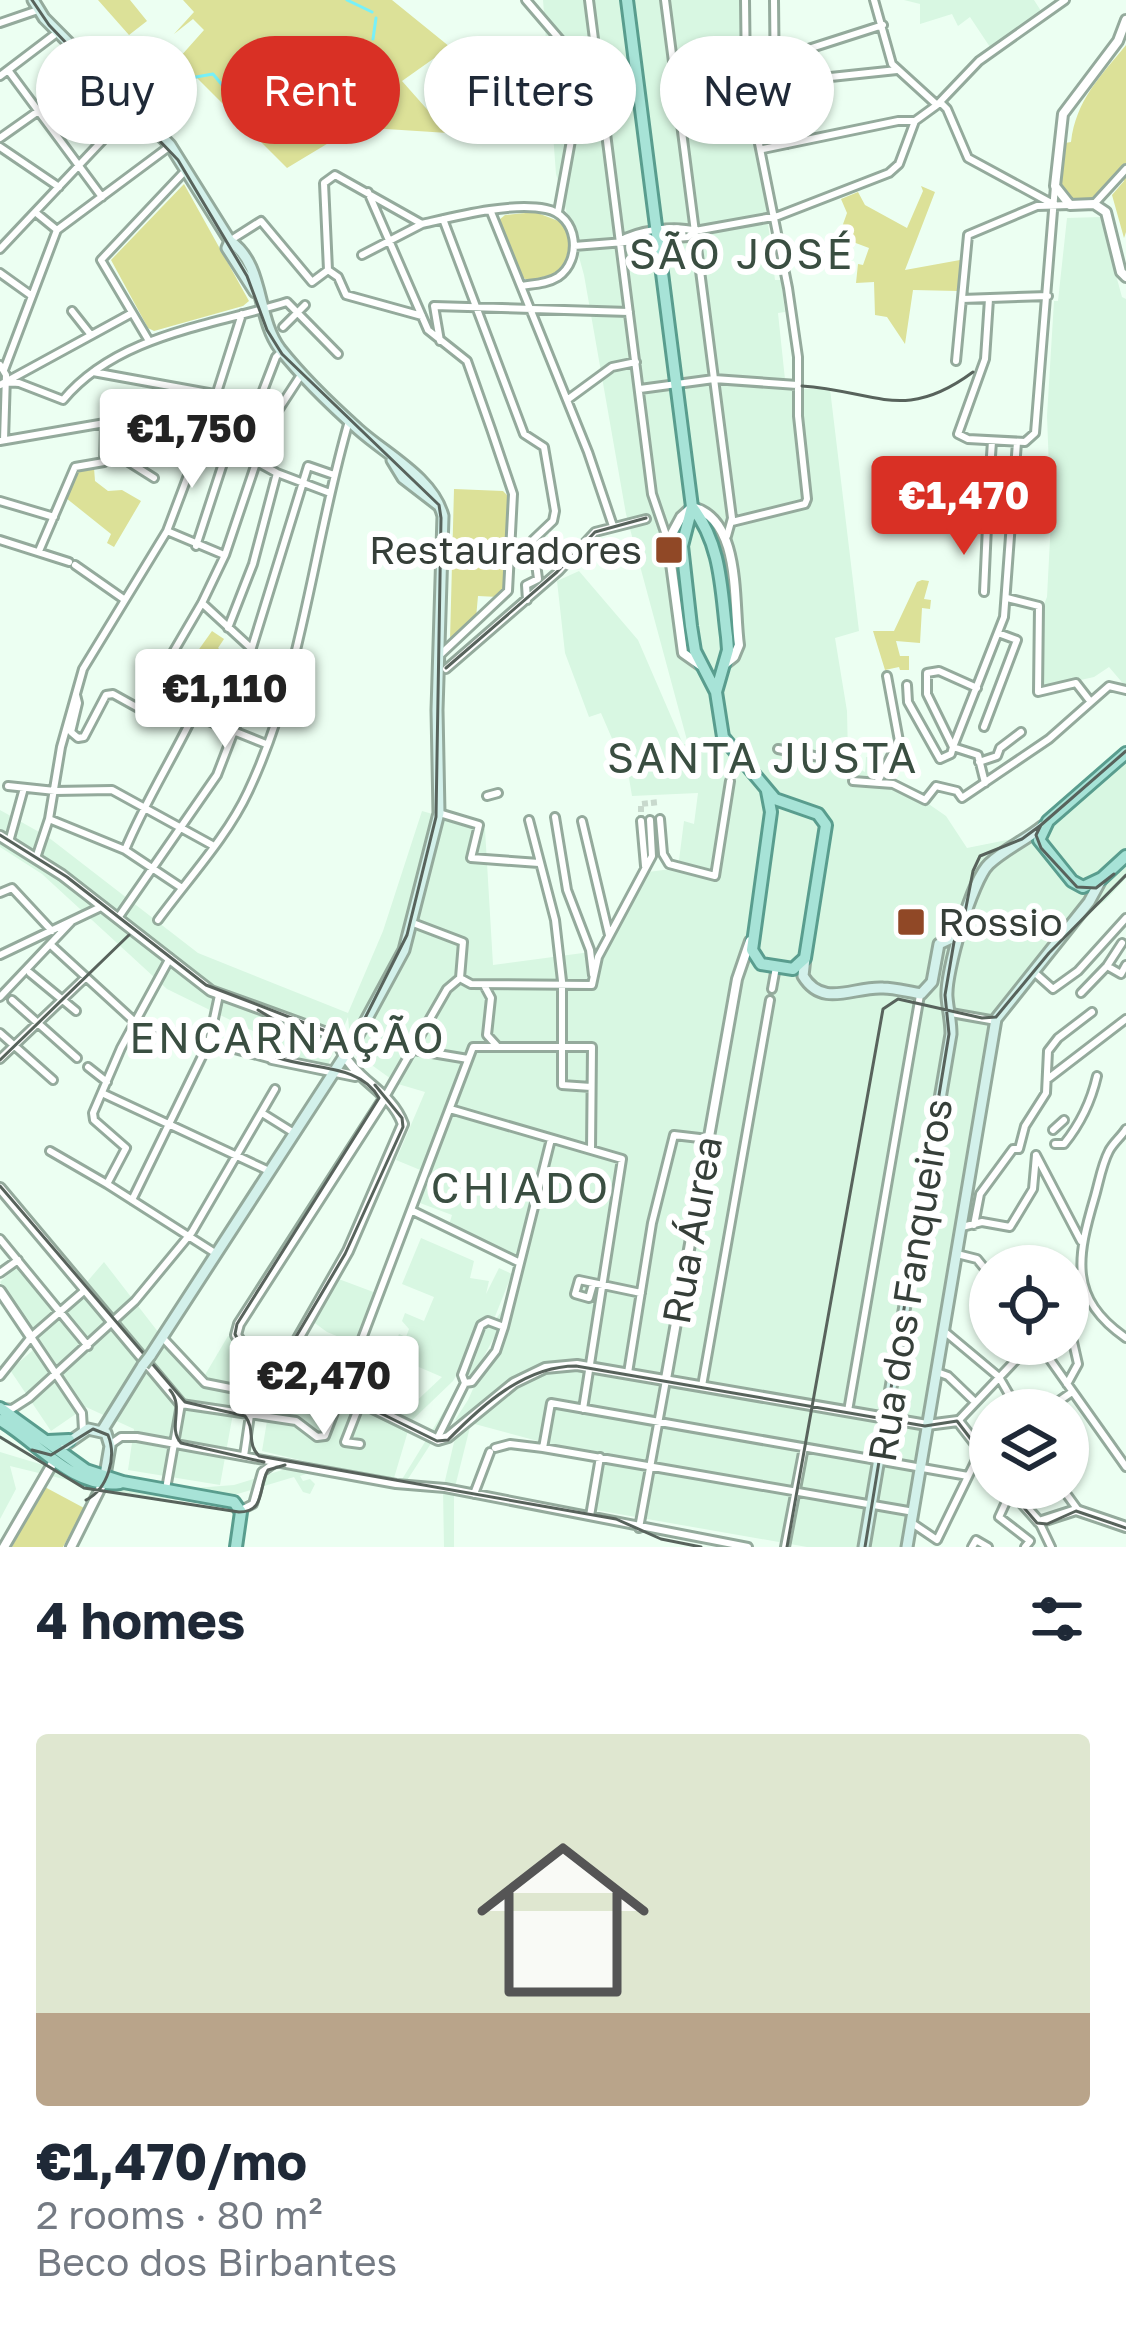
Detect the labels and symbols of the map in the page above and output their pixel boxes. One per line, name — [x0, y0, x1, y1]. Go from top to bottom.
district label: SÃO JOSÉ — [629, 228, 855, 278]
pin: €1,750 — [94, 389, 290, 491]
pin: €1,470 — [866, 456, 1062, 558]
place label: Restauradores — [369, 526, 642, 573]
marker: Restauradores — [653, 534, 685, 566]
pin: €1,110 — [127, 649, 323, 751]
district label: SANTA JUSTA — [607, 732, 919, 782]
place label: Rossio — [938, 898, 1063, 945]
marker: Rossio — [895, 906, 927, 938]
district label: ENCARNAÇÃO — [129, 1012, 447, 1062]
street label: Rua dos Fanqueiros — [858, 1095, 961, 1465]
street label: Rua Áurea — [652, 1132, 731, 1327]
district label: CHIADO — [431, 1162, 611, 1212]
pin: €2,470 — [226, 1336, 422, 1438]

